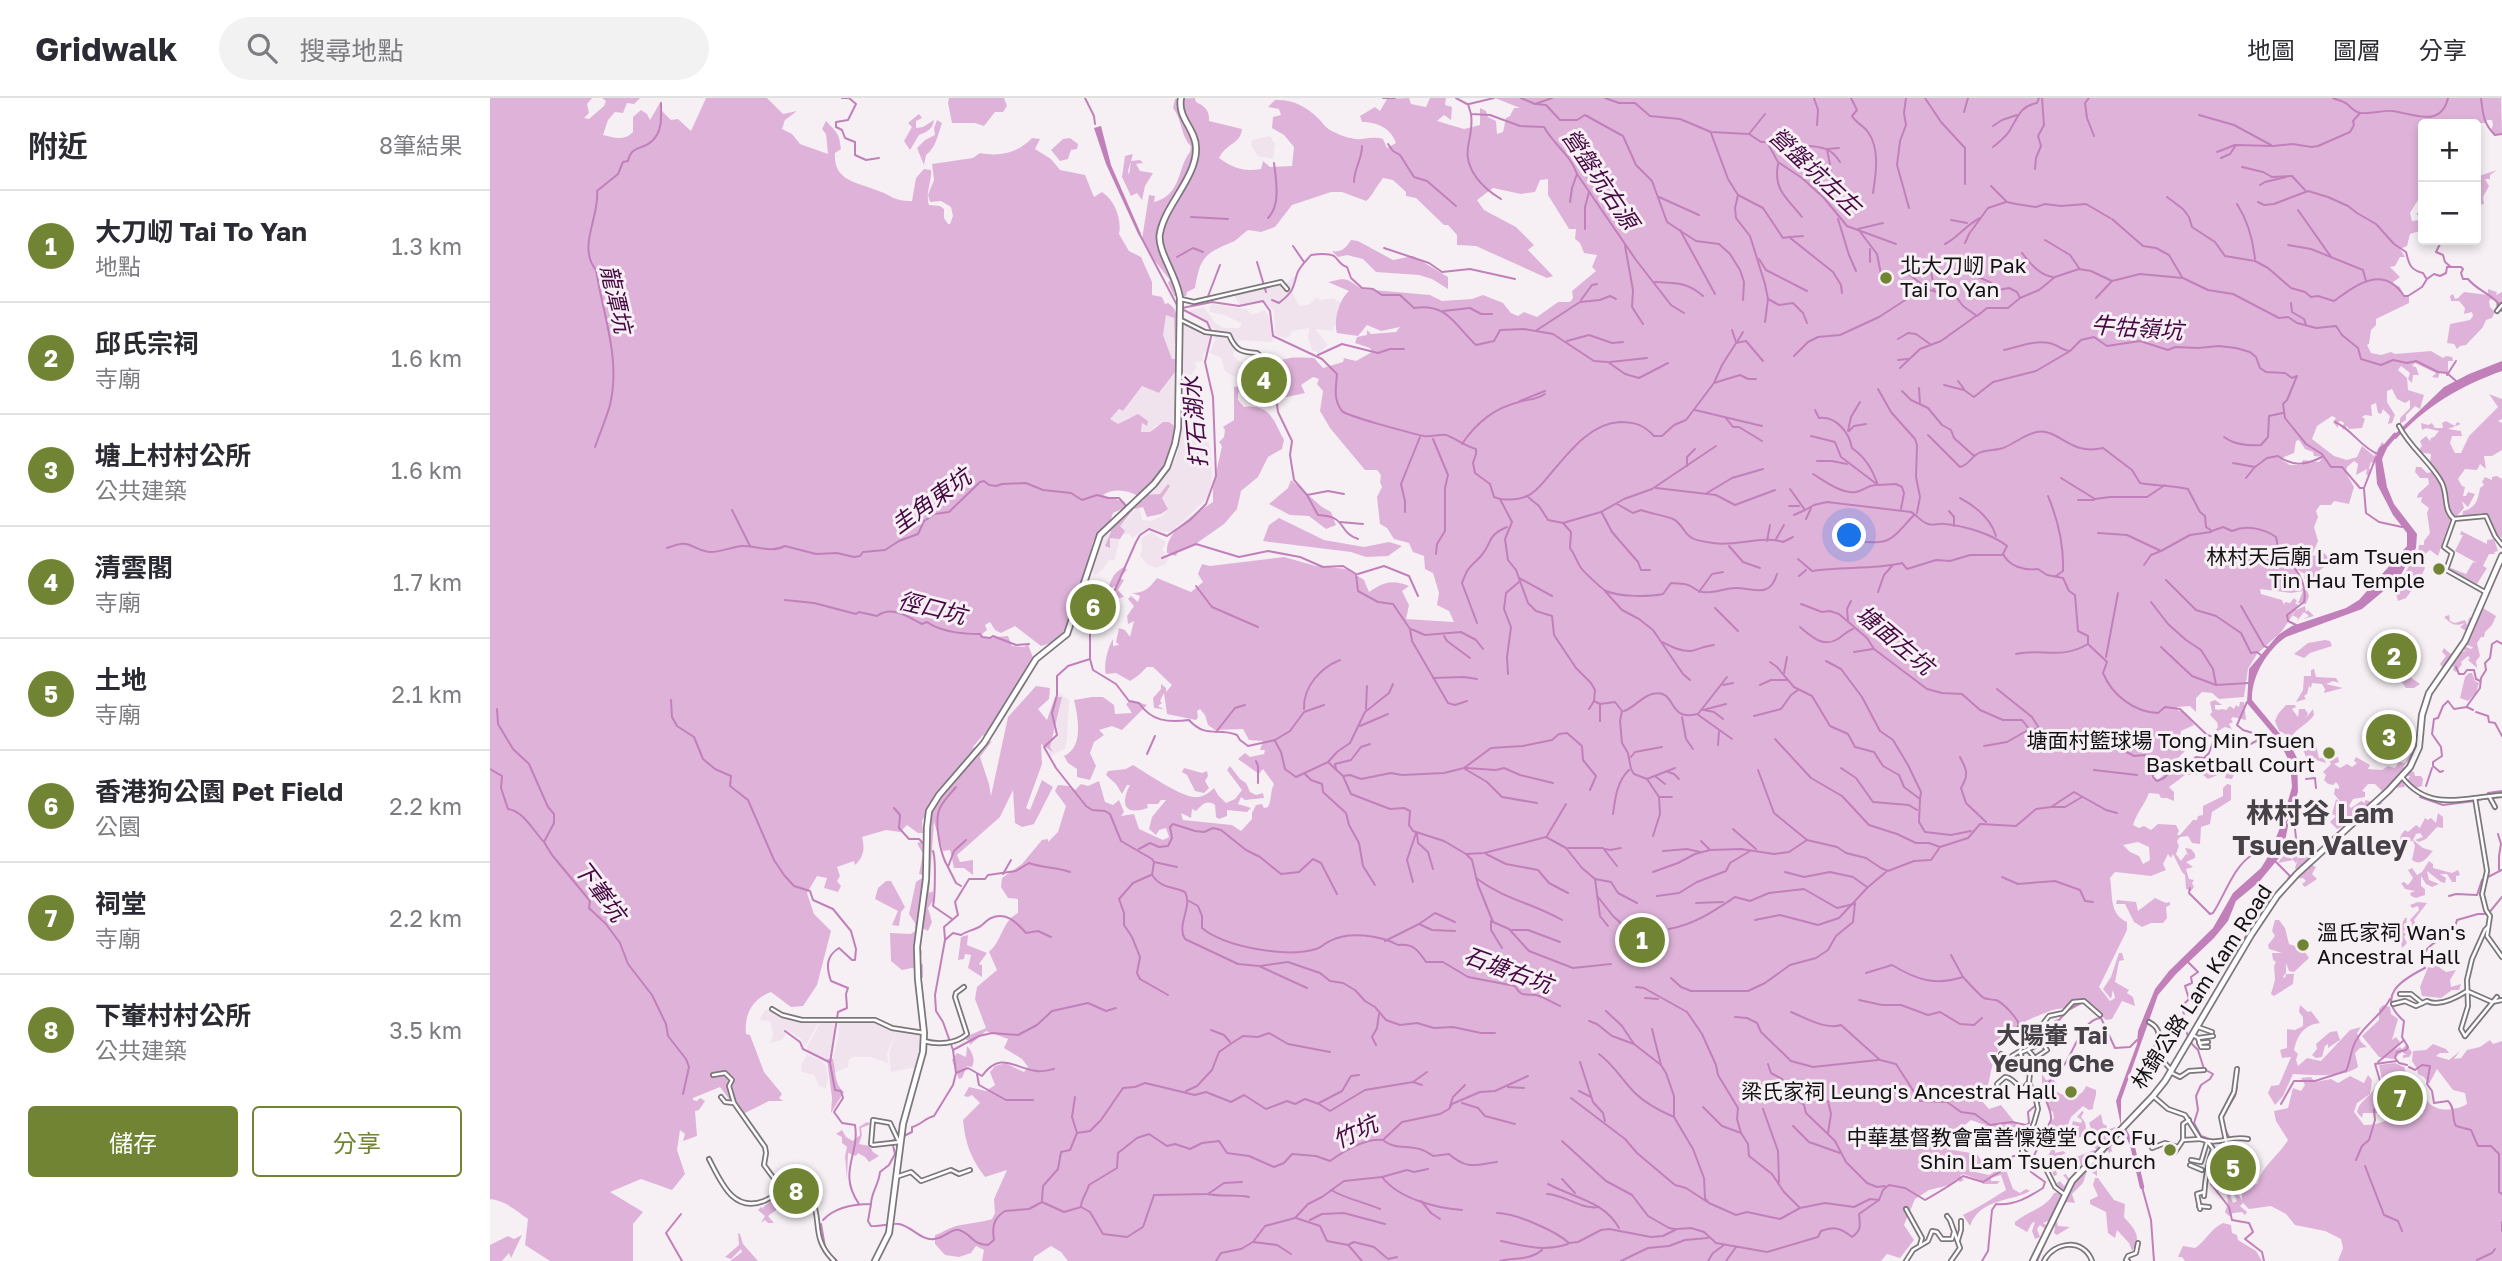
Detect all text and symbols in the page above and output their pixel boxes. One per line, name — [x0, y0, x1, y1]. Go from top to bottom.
search box — [219, 17, 709, 80]
text: Gridwalk — [35, 29, 177, 68]
icon: search — [243, 29, 281, 67]
text: 搜尋地點 — [299, 35, 403, 66]
text: 地圖 — [2247, 35, 2295, 64]
text: 圖層 — [2333, 35, 2381, 64]
text: 分享 — [2419, 35, 2467, 64]
map controls — [2418, 119, 2481, 245]
button: + — [2418, 119, 2481, 182]
water label: 營盤坑左左 — [1764, 121, 1869, 222]
water label: 營盤坑右源 — [1557, 123, 1647, 237]
text: 附近 — [28, 128, 88, 164]
text: 8筆結果 — [379, 131, 462, 159]
button: − — [2418, 182, 2481, 245]
text: 大刀屻 Tai To Yan — [95, 216, 307, 247]
text: 1 — [45, 232, 57, 260]
text: 1.3 km — [391, 232, 462, 260]
text: 地點 — [95, 252, 141, 280]
place label: 北大刀屻 Pak Tai To Yan — [1900, 252, 2027, 302]
water label: 龍潭坑 — [596, 262, 639, 338]
marker: 北大刀屻 Pak Tai To Yan — [1878, 270, 1894, 286]
water label: 牛牯嶺坑 — [2090, 310, 2187, 344]
text: 邱氏宗祠 — [95, 328, 199, 359]
text: 2 — [44, 344, 58, 372]
text: 1.6 km — [391, 344, 462, 372]
pin: 4 — [1241, 354, 1287, 406]
text: 寺廟 — [95, 364, 141, 392]
water label: 打石湖水 — [1176, 374, 1212, 469]
text: 塘上村村公所 — [95, 440, 251, 471]
text: 3 — [44, 456, 58, 484]
text: 1.6 km — [391, 456, 462, 484]
water label: 圭角東坑 — [885, 460, 978, 539]
text: 公共建築 — [95, 476, 187, 504]
your location — [1832, 518, 1866, 552]
place label: 林村天后廟 Lam Tsuen Tin Hau Temple — [2206, 543, 2425, 593]
text: 清雲閣 — [95, 552, 173, 583]
marker: 林村天后廟 Lam Tsuen Tin Hau Temple — [2431, 561, 2447, 577]
text: 4 — [44, 568, 58, 596]
text: 1.7 km — [393, 568, 462, 596]
pin: 6 — [1070, 581, 1116, 633]
water label: 徑口坑 — [895, 585, 972, 630]
text: 寺廟 — [95, 588, 141, 616]
water label: 塘面左坑 — [1851, 599, 1942, 681]
pin: 2 — [2371, 630, 2417, 682]
text: 土地 — [95, 664, 147, 695]
text: 5 — [44, 680, 58, 708]
text: 2.1 km — [392, 680, 462, 708]
text: 寺廟 — [95, 700, 141, 728]
pin: 3 — [2366, 711, 2412, 763]
place label: 塘面村籃球場 Tong Min Tsuen Basketball Court — [2026, 727, 2315, 777]
marker: 塘面村籃球場 Tong Min Tsuen Basketball Court — [2321, 745, 2337, 761]
text: 香港狗公園 Pet Field — [95, 776, 343, 807]
text: 6 — [44, 792, 58, 820]
text: 2.2 km — [389, 792, 462, 820]
district label: 林村谷 Lam Tsuen Valley — [2232, 796, 2408, 861]
text: 公園 — [95, 812, 141, 840]
water label: 下輋坑 — [569, 854, 635, 929]
street label: 林錦公路 Lam Kam Road — [2125, 879, 2277, 1094]
text: 祠堂 — [95, 888, 147, 919]
text: 7 — [45, 904, 57, 932]
text: 2.2 km — [389, 904, 462, 932]
pin: 1 — [1619, 914, 1665, 966]
place label: 溫氏家祠 Wan's Ancestral Hall — [2317, 919, 2466, 969]
text: 寺廟 — [95, 924, 141, 952]
marker: 溫氏家祠 Wan's Ancestral Hall — [2295, 937, 2311, 953]
water label: 石塘右坑 — [1460, 940, 1559, 999]
text: 下輋村村公所 — [95, 1000, 251, 1031]
text: 8 — [44, 1016, 58, 1044]
text: 3.5 km — [389, 1016, 462, 1044]
district label: 大陽輋 Tai Yeung Che — [1990, 1020, 2114, 1077]
text: 公共建築 — [95, 1036, 187, 1064]
pin: 7 — [2377, 1072, 2423, 1124]
place label: 梁氏家祠 Leung's Ancestral Hall — [1741, 1078, 2057, 1104]
marker: 梁氏家祠 Leung's Ancestral Hall — [2063, 1084, 2079, 1100]
button: 儲存 — [28, 1106, 238, 1177]
button: 分享 — [252, 1106, 462, 1177]
water label: 竹坑 — [1328, 1107, 1384, 1154]
place label: 中華基督教會富善懍遵堂 CCC Fu Shin Lam Tsuen Church — [1846, 1124, 2156, 1174]
marker: 中華基督教會富善懍遵堂 CCC Fu Shin Lam Tsuen Church — [2162, 1142, 2178, 1158]
pin: 5 — [2210, 1142, 2256, 1194]
pin: 8 — [773, 1165, 819, 1217]

